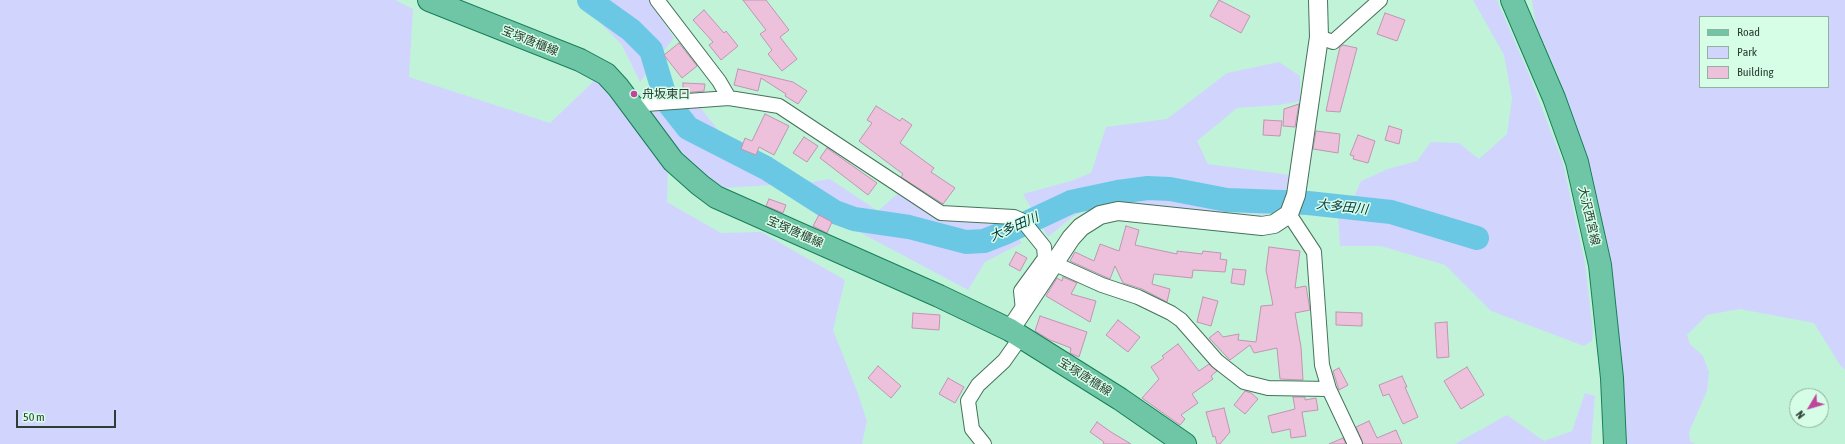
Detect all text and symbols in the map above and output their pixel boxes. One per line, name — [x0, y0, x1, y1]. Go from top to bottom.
legend — [1699, 16, 1829, 88]
street label: 宝塚唐櫃線 — [499, 23, 561, 59]
text: Road — [1737, 25, 1760, 39]
text: Park — [1737, 45, 1757, 59]
text: Building — [1737, 65, 1774, 79]
place label: 舟坂東口 — [642, 87, 690, 101]
marker: 舟坂東口 — [629, 89, 639, 99]
street label: 大沢西宮線 — [1575, 185, 1603, 247]
water label: 大多田川 — [1315, 197, 1369, 217]
water label: 大多田川 — [987, 209, 1041, 245]
street label: 宝塚唐櫃線 — [765, 213, 825, 251]
street label: 宝塚唐櫃線 — [1056, 355, 1114, 399]
north arrow — [1789, 388, 1829, 428]
scale bar — [18, 402, 118, 428]
text: N — [1794, 409, 1807, 421]
text: 50 m — [23, 410, 45, 424]

